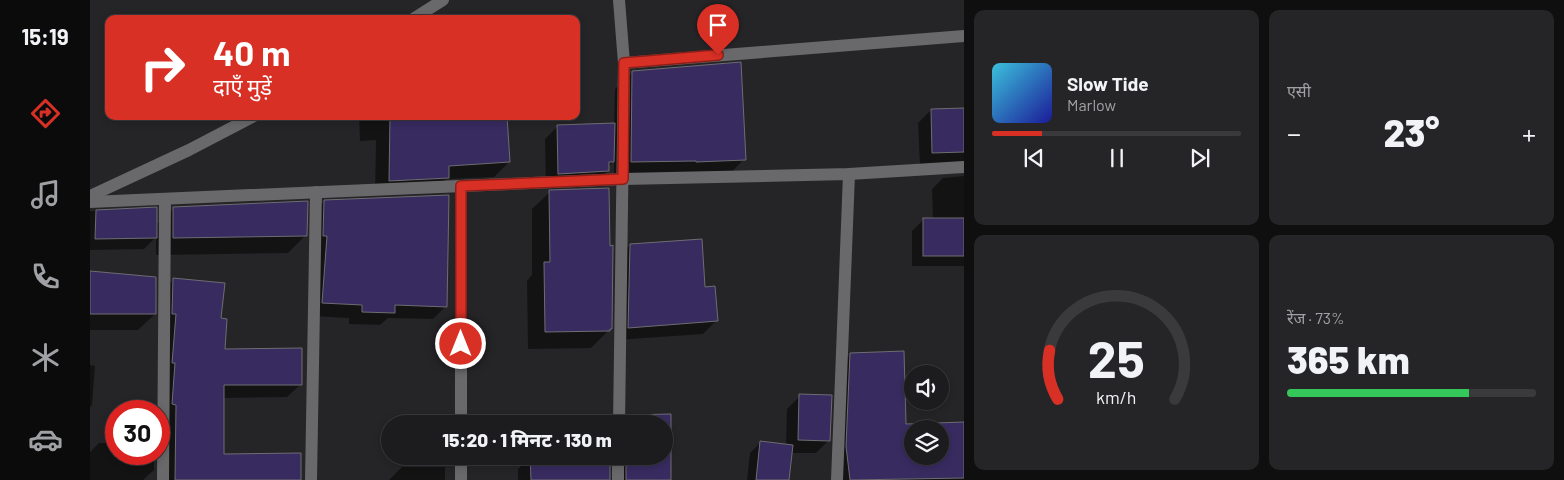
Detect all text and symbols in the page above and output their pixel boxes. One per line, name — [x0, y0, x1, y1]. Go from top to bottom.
pin — [697, 4, 739, 55]
icon: arrive — [704, 11, 732, 39]
text: 15:19 — [21, 23, 69, 49]
text: 40 m — [213, 31, 290, 73]
icon: right — [130, 35, 195, 100]
text: Slow Tide — [1067, 72, 1149, 95]
text: दाएँ मुड़ें — [213, 73, 272, 99]
text: एसी — [1287, 81, 1311, 100]
text: Marlow — [1067, 95, 1116, 114]
icon: directions — [28, 96, 63, 131]
text: 23° — [1384, 109, 1439, 155]
text: − — [1287, 116, 1301, 150]
text: + — [1522, 116, 1536, 150]
icon: previous — [1020, 144, 1048, 172]
icon: pause — [1103, 144, 1131, 172]
icon: next — [1186, 144, 1214, 172]
icon: music — [28, 177, 63, 212]
icon: phone — [28, 259, 63, 294]
text: रेंज · 73% — [1287, 308, 1345, 327]
position arrow — [434, 317, 486, 369]
text: 25 — [1088, 326, 1145, 388]
text: 365 km — [1287, 336, 1410, 382]
icon: climate — [28, 340, 63, 375]
map controls — [904, 365, 949, 465]
button: sound — [904, 365, 949, 410]
text: km/h — [1096, 386, 1137, 408]
speed limit sign: 30 — [105, 400, 170, 465]
button: layers — [904, 420, 949, 465]
icon: car — [28, 422, 63, 457]
text: 15:20 · 1 मिनट · 130 m — [442, 428, 612, 451]

